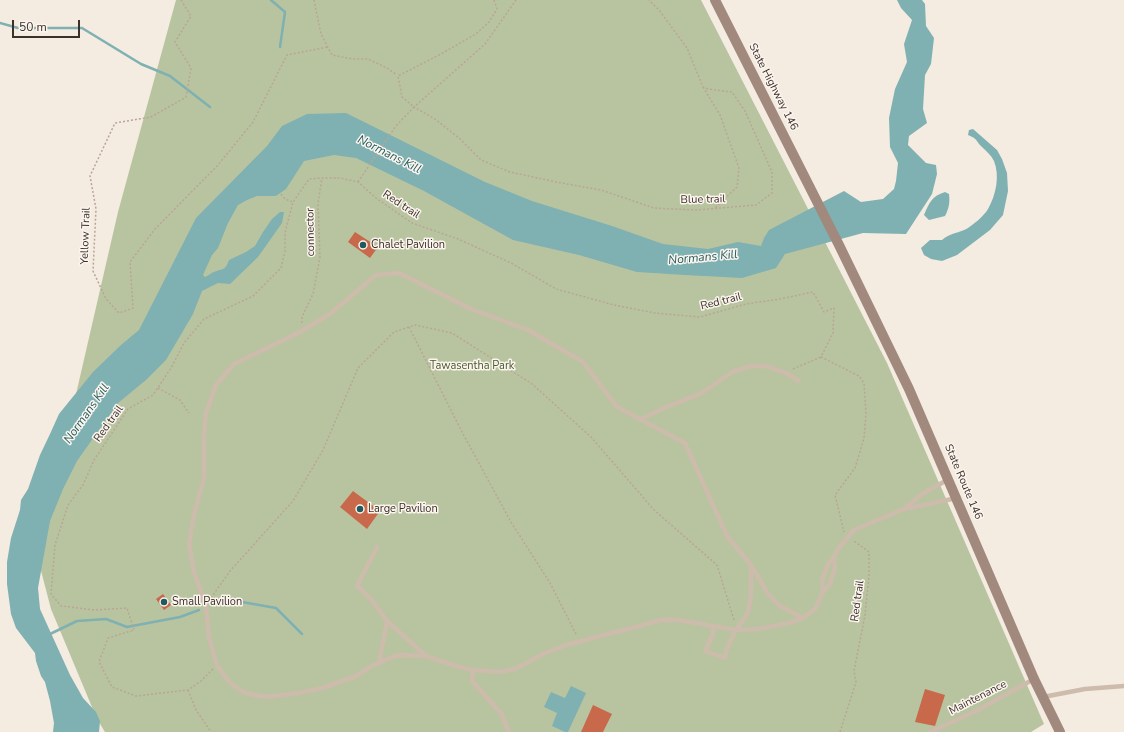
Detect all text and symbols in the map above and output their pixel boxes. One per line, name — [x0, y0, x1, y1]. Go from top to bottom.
scale bar — [14, 12, 82, 38]
text: 50 m — [19, 19, 47, 35]
street label: State Highway 146 — [745, 41, 801, 133]
water label: Normans Kill — [355, 133, 423, 177]
street label: Red trail — [380, 188, 422, 222]
street label: Blue trail — [680, 193, 726, 207]
street label: Yellow Trail — [78, 207, 94, 265]
street label: connector — [304, 208, 318, 256]
place label: Chalet Pavilion — [371, 238, 445, 252]
marker: Chalet Pavilion — [358, 240, 368, 250]
water label: Normans Kill — [668, 248, 738, 268]
street label: Red trail — [699, 291, 743, 313]
park label: Tawasentha Park — [430, 359, 514, 373]
water label: Normans Kill — [61, 381, 113, 447]
street label: Red trail — [91, 403, 127, 445]
street label: State Route 146 — [941, 442, 985, 522]
place label: Large Pavilion — [368, 502, 438, 516]
marker: Large Pavilion — [355, 504, 365, 514]
street label: Red trail — [849, 579, 867, 623]
place label: Small Pavilion — [172, 595, 242, 609]
marker: Small Pavilion — [159, 597, 169, 607]
street label: Maintenance — [947, 678, 1009, 718]

